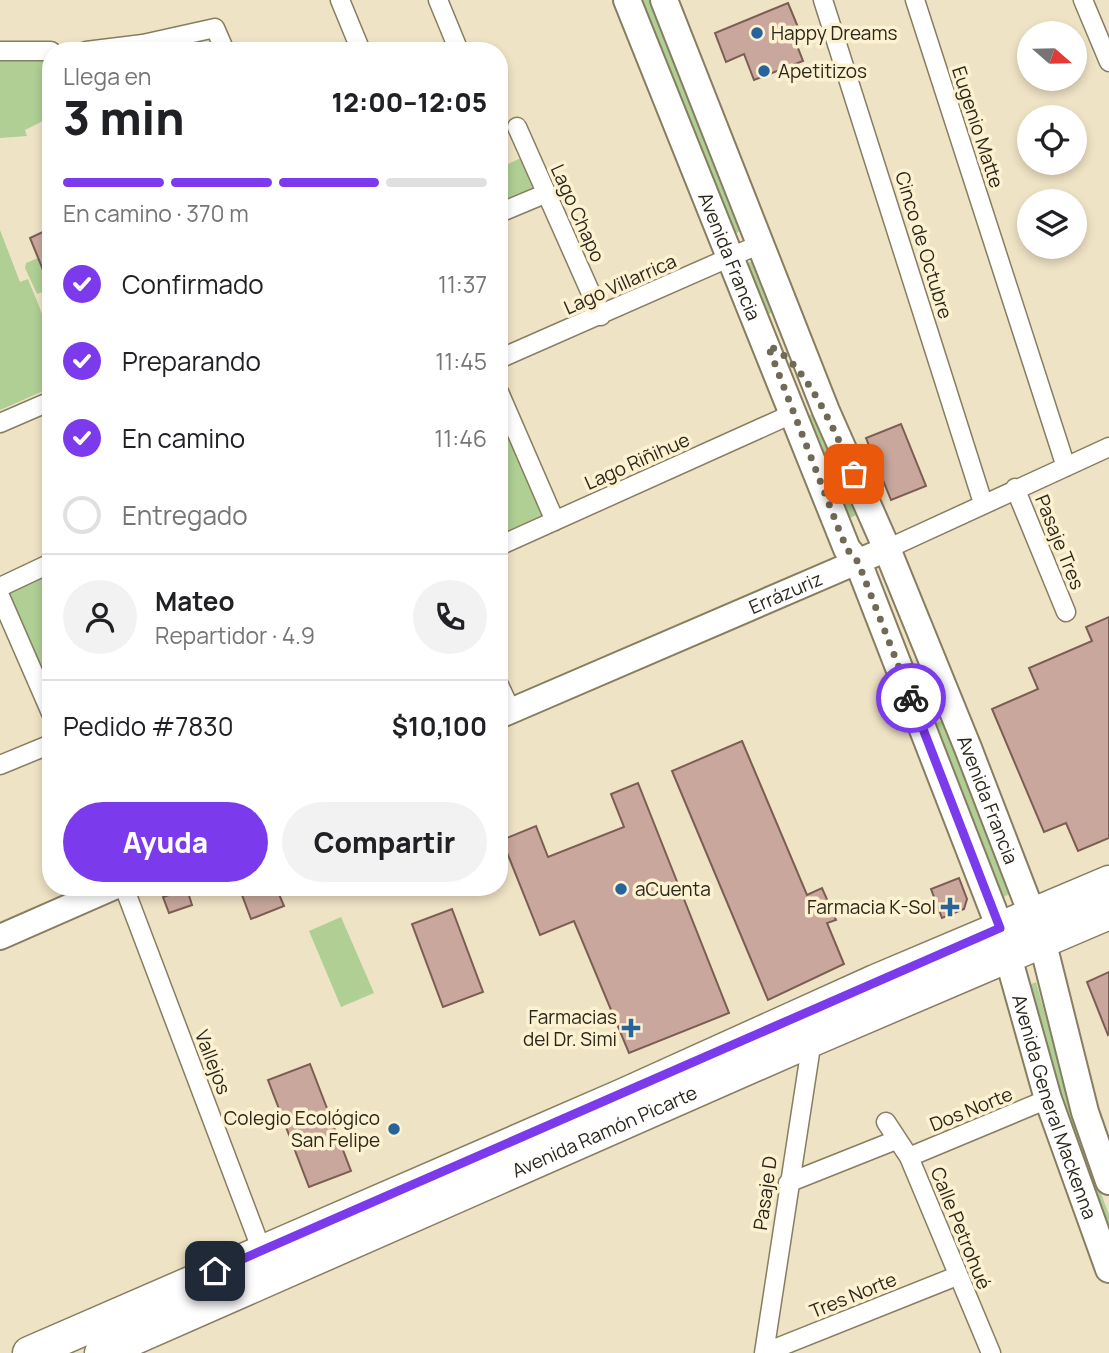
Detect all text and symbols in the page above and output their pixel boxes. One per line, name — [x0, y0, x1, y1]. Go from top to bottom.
place label: Happy Dreams — [771, 20, 897, 46]
north arrow — [1017, 21, 1087, 91]
map controls — [1017, 21, 1087, 259]
marker: Happy Dreams — [749, 25, 765, 41]
place label: Apetitizos — [778, 58, 867, 84]
text: Llega en — [63, 60, 151, 92]
marker: Apetitizos — [756, 63, 772, 79]
street label: Eugenio Matte — [946, 63, 1010, 191]
text: 12:00–12:05 — [331, 84, 487, 120]
text: 3 min — [63, 86, 184, 149]
button: locate — [1017, 105, 1087, 175]
street label: Lago Chapo — [545, 160, 611, 266]
street label: Cinco de Octubre — [889, 168, 959, 322]
street label: Avenida Francia — [692, 188, 767, 324]
button: layers — [1017, 189, 1087, 259]
text: En camino · 370 m — [63, 197, 249, 229]
street label: Lago Villarrica — [560, 248, 680, 320]
icon: check — [63, 265, 101, 303]
text: Confirmado — [122, 266, 264, 302]
text: 11:37 — [438, 268, 487, 300]
icon: check — [63, 342, 101, 380]
text: Preparando — [122, 343, 261, 379]
text: 11:45 — [435, 345, 487, 377]
icon: check — [63, 419, 101, 457]
text: En camino — [122, 420, 245, 456]
text: 11:46 — [434, 422, 487, 454]
street label: Lago Riñihue — [580, 426, 694, 496]
pin — [824, 444, 884, 504]
icon: bag — [835, 455, 873, 493]
street label: Pasaje Tres — [1029, 491, 1091, 593]
text: Entregado — [122, 497, 248, 533]
street label: Errázuriz — [745, 565, 826, 620]
button: person — [63, 580, 137, 654]
button: phone — [413, 580, 487, 654]
text: Mateo — [155, 583, 234, 619]
text: Repartidor · 4.9 — [155, 619, 315, 651]
courier — [876, 663, 946, 733]
icon: bike — [892, 679, 930, 717]
text: Pedido #7830 — [63, 708, 234, 744]
text: $10,100 — [392, 708, 487, 744]
street label: Avenida Francia — [951, 732, 1025, 868]
button: Ayuda — [63, 802, 268, 882]
button: Compartir — [282, 802, 487, 882]
place label: aCuenta — [635, 876, 711, 902]
marker: aCuenta — [613, 881, 629, 897]
place label: Farmacia K-Sol — [807, 894, 936, 920]
marker: Farmacia K-Sol — [942, 899, 958, 915]
street label: Avenida General Mackenna — [1006, 991, 1103, 1223]
place label: Farmacias del Dr. Simi — [523, 1004, 617, 1052]
marker: Farmacias del Dr. Simi — [623, 1020, 639, 1036]
street label: Vallejos — [189, 1026, 237, 1098]
street label: Avenida Ramón Picarte — [508, 1079, 701, 1184]
street label: Dos Norte — [926, 1081, 1016, 1137]
place label: Colegio Ecológico San Felipe — [224, 1105, 380, 1153]
marker: Colegio Ecológico San Felipe — [386, 1121, 402, 1137]
street label: Pasaje D — [747, 1154, 783, 1232]
street label: Calle Petrohué — [925, 1163, 997, 1293]
pin — [185, 1241, 245, 1301]
icon: home — [196, 1252, 234, 1290]
street label: Tres Norte — [806, 1266, 900, 1324]

